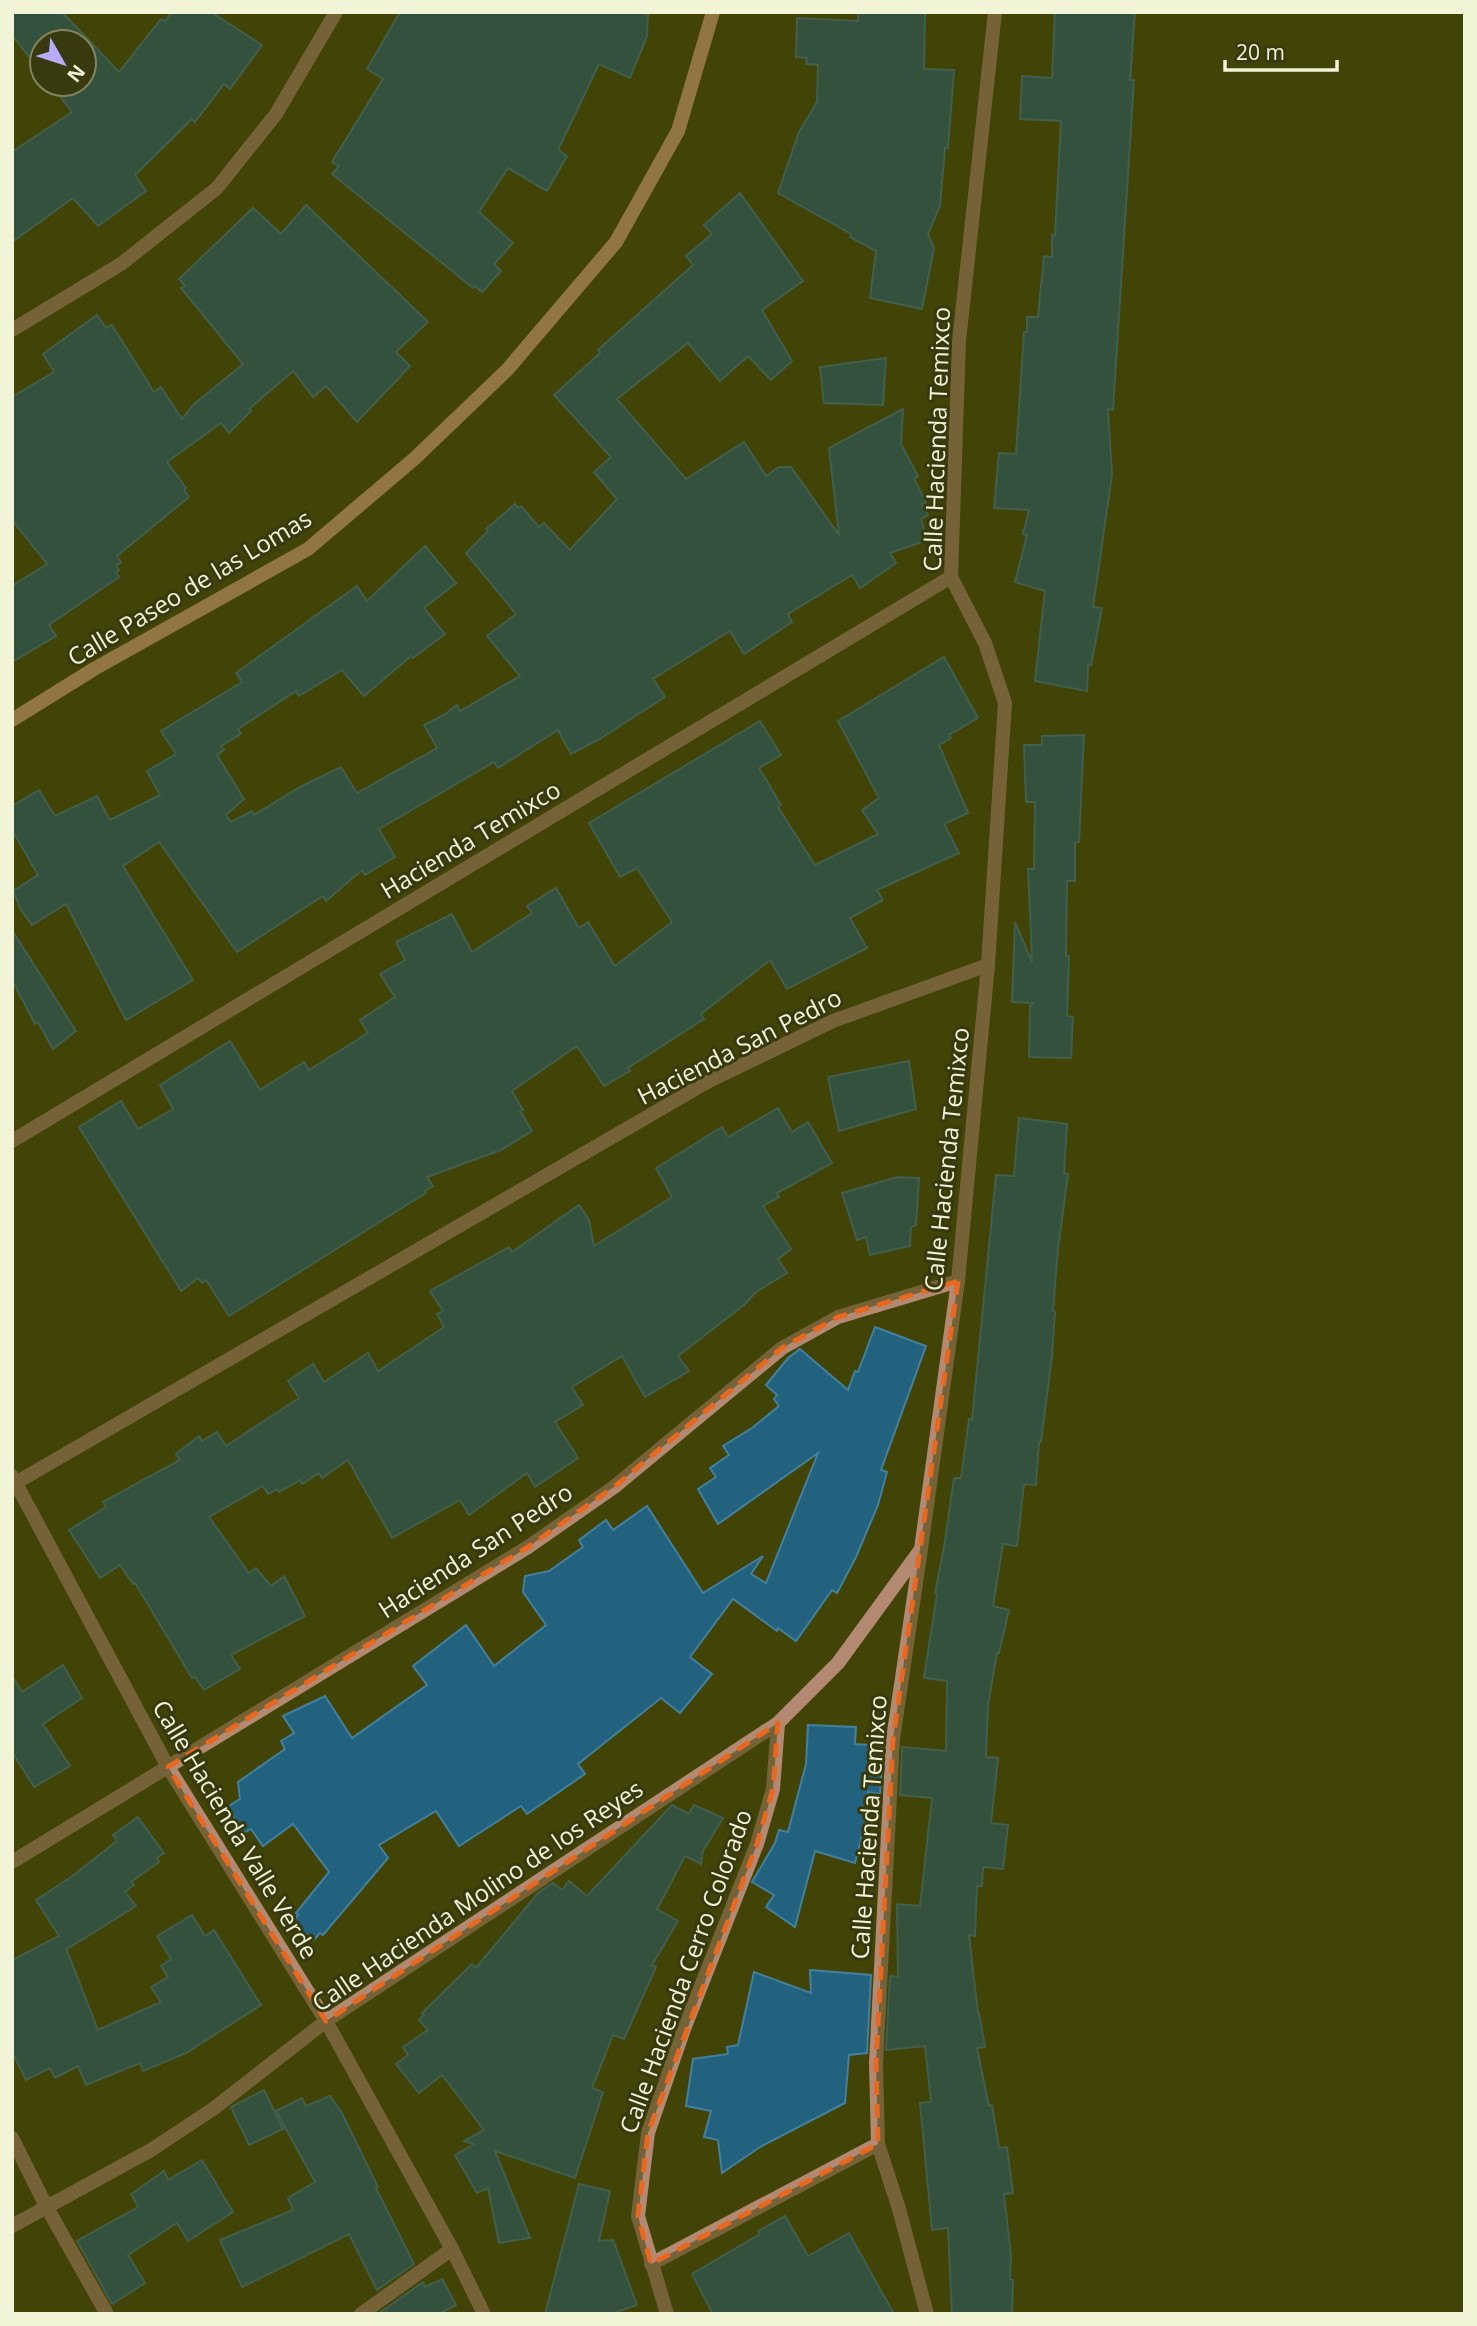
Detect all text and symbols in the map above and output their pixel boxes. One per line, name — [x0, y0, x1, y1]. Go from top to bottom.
north arrow — [28, 28, 98, 98]
scale bar — [1225, 28, 1337, 72]
text: 20 m — [1236, 38, 1285, 66]
text: N — [61, 60, 91, 88]
street label: Calle Hacienda Temixco — [915, 306, 957, 572]
street label: Calle Paseo de las Lomas — [61, 501, 317, 673]
street label: Hacienda Temixco — [374, 772, 566, 906]
street label: Hacienda San Pedro — [631, 980, 847, 1112]
street label: Calle Hacienda Temixco — [916, 1026, 976, 1292]
street label: Hacienda San Pedro — [372, 1475, 578, 1625]
street label: Calle Hacienda Valle Verde — [145, 1693, 327, 1965]
street label: Calle Hacienda Temixco — [842, 1694, 894, 1960]
street label: Calle Hacienda Molino de los Reyes — [305, 1772, 649, 2018]
street label: Calle Hacienda Cerro Colorado — [611, 1804, 759, 2138]

